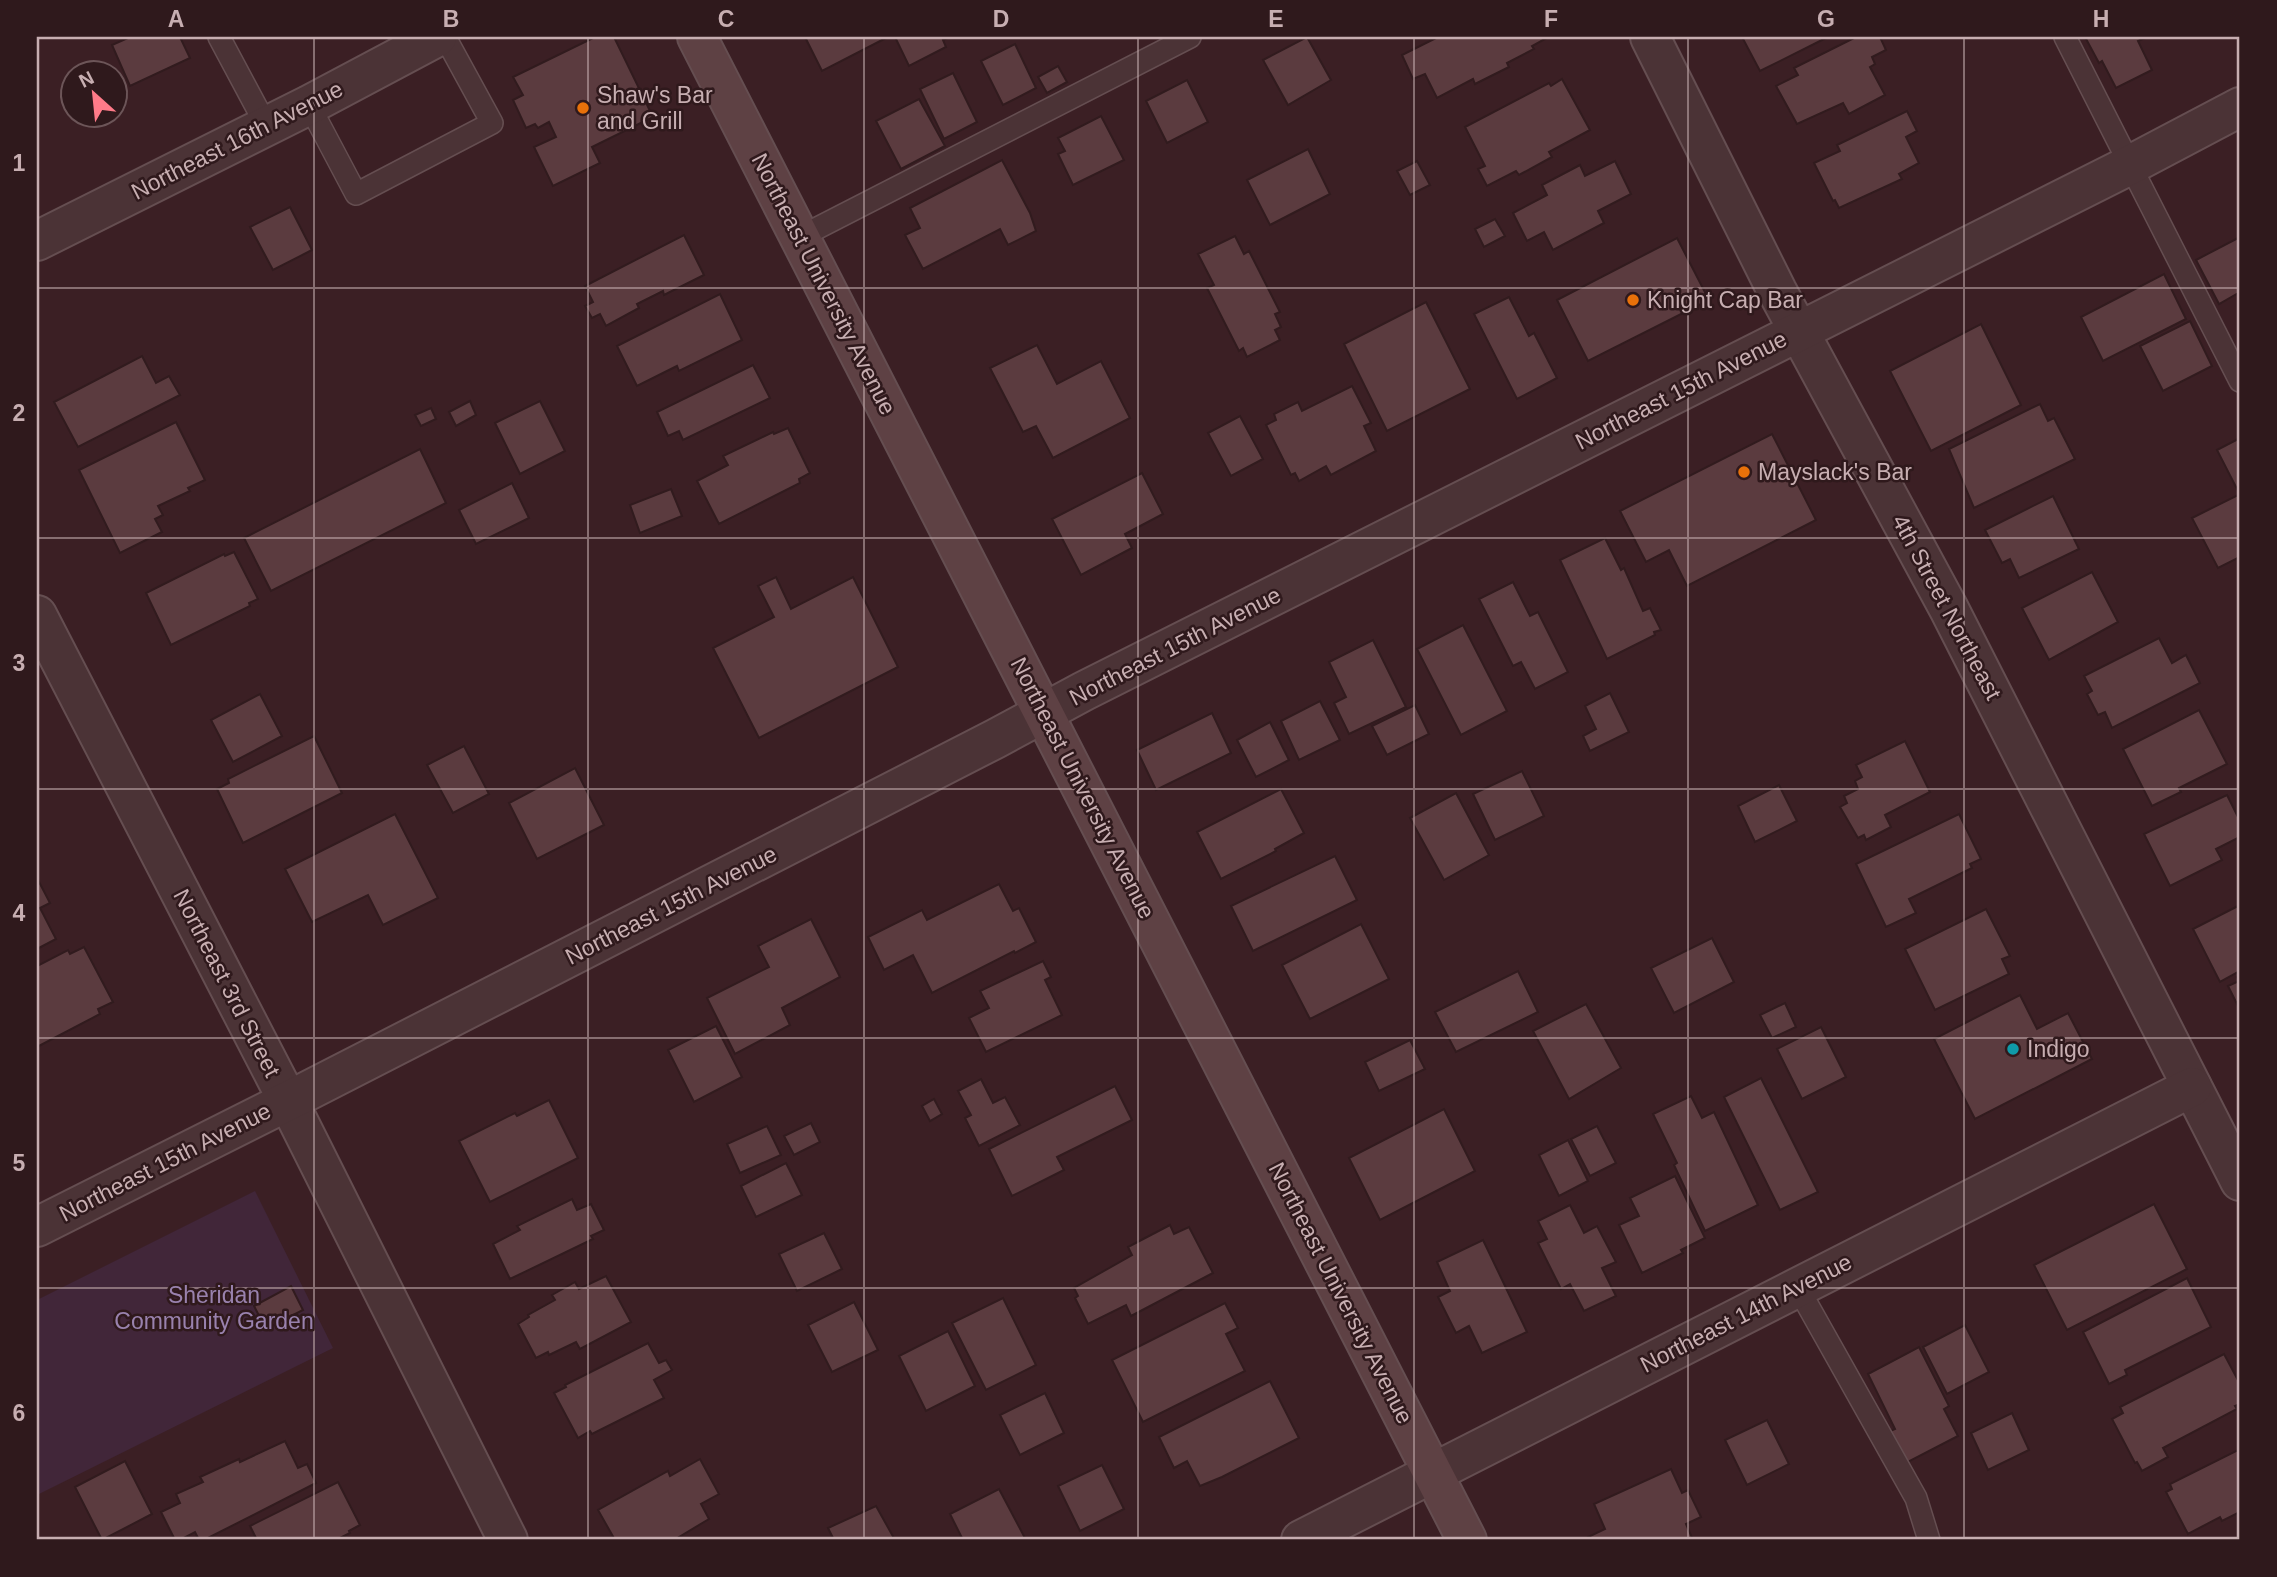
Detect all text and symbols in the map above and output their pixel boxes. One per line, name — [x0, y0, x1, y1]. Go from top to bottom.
text: A — [168, 6, 184, 32]
text: B — [443, 6, 459, 32]
text: C — [718, 6, 734, 32]
text: D — [993, 6, 1009, 32]
text: E — [1268, 6, 1284, 32]
text: F — [1544, 6, 1558, 32]
text: G — [1817, 6, 1835, 32]
text: H — [2093, 6, 2109, 32]
north arrow — [60, 60, 130, 130]
text: N — [76, 67, 97, 92]
street label: Northeast 16th Avenue — [127, 75, 347, 205]
place label: Shaw's Bar and Grill — [597, 82, 713, 134]
marker: Shaw's Bar and Grill — [575, 100, 591, 116]
street label: Northeast University Avenue — [747, 149, 901, 419]
text: 1 — [13, 150, 26, 176]
place label: Knight Cap Bar — [1647, 287, 1803, 313]
marker: Knight Cap Bar — [1625, 292, 1641, 308]
street label: Northeast 15th Avenue — [1571, 325, 1791, 455]
text: 2 — [13, 400, 25, 426]
place label: Mayslack's Bar — [1758, 459, 1912, 485]
marker: Mayslack's Bar — [1736, 464, 1752, 480]
street label: 4th Street Northeast — [1887, 510, 2007, 705]
street label: Northeast 15th Avenue — [1065, 581, 1285, 711]
text: 3 — [13, 650, 25, 676]
street label: Northeast University Avenue — [1006, 653, 1160, 923]
street label: Northeast 15th Avenue — [561, 840, 781, 970]
street label: Northeast 3rd Street — [168, 885, 286, 1082]
text: 4 — [13, 900, 26, 926]
place label: Indigo — [2027, 1036, 2090, 1062]
marker: Indigo — [2005, 1041, 2021, 1057]
street label: Northeast 15th Avenue — [55, 1097, 275, 1227]
text: 5 — [13, 1150, 26, 1176]
street label: Northeast University Avenue — [1264, 1158, 1418, 1428]
street label: Northeast 14th Avenue — [1636, 1248, 1856, 1378]
park label: Sheridan Community Garden — [114, 1282, 314, 1334]
text: 6 — [13, 1400, 25, 1426]

